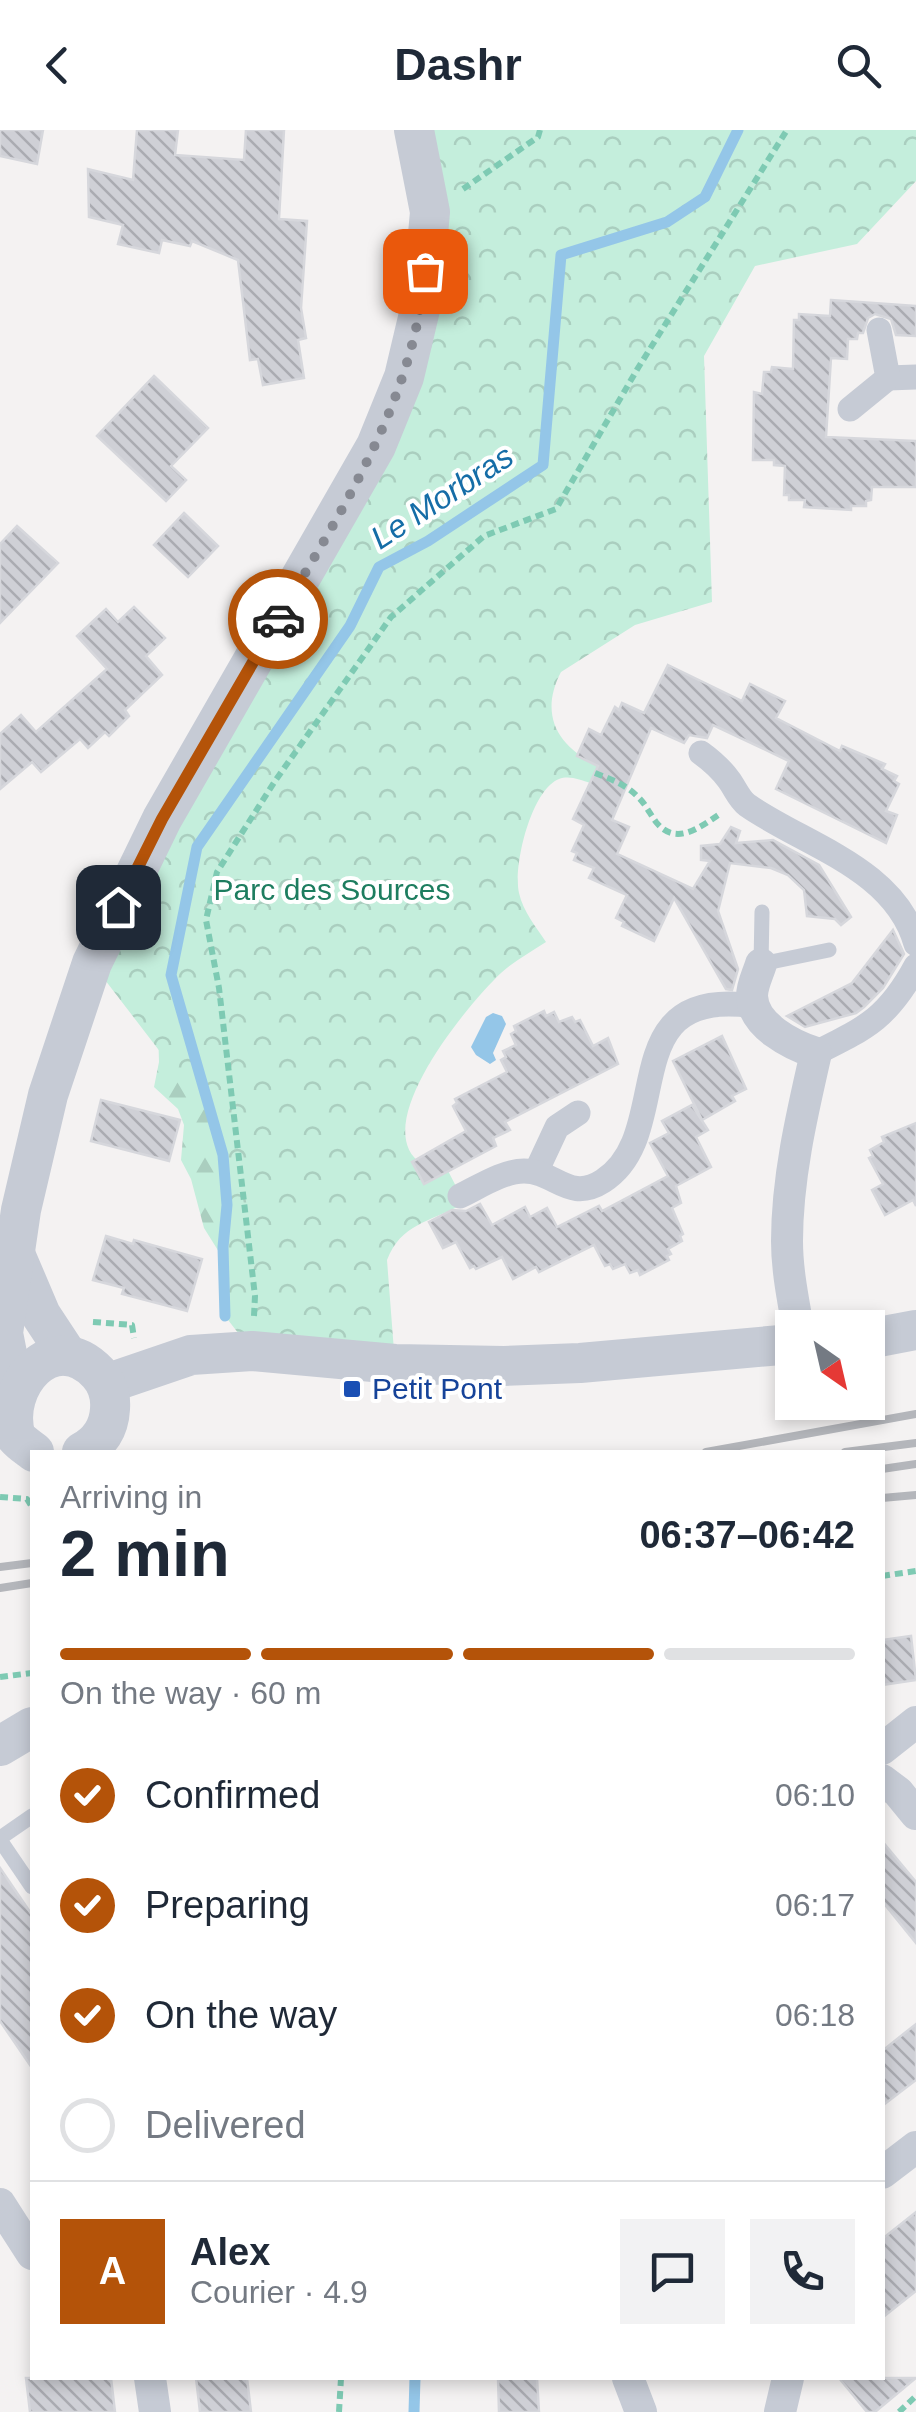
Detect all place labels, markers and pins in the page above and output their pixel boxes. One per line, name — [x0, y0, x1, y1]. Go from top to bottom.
pin — [383, 229, 468, 314]
pin — [76, 865, 161, 950]
place label: Petit Pont — [372, 1372, 503, 1405]
marker: Petit Pont — [341, 1378, 363, 1400]

